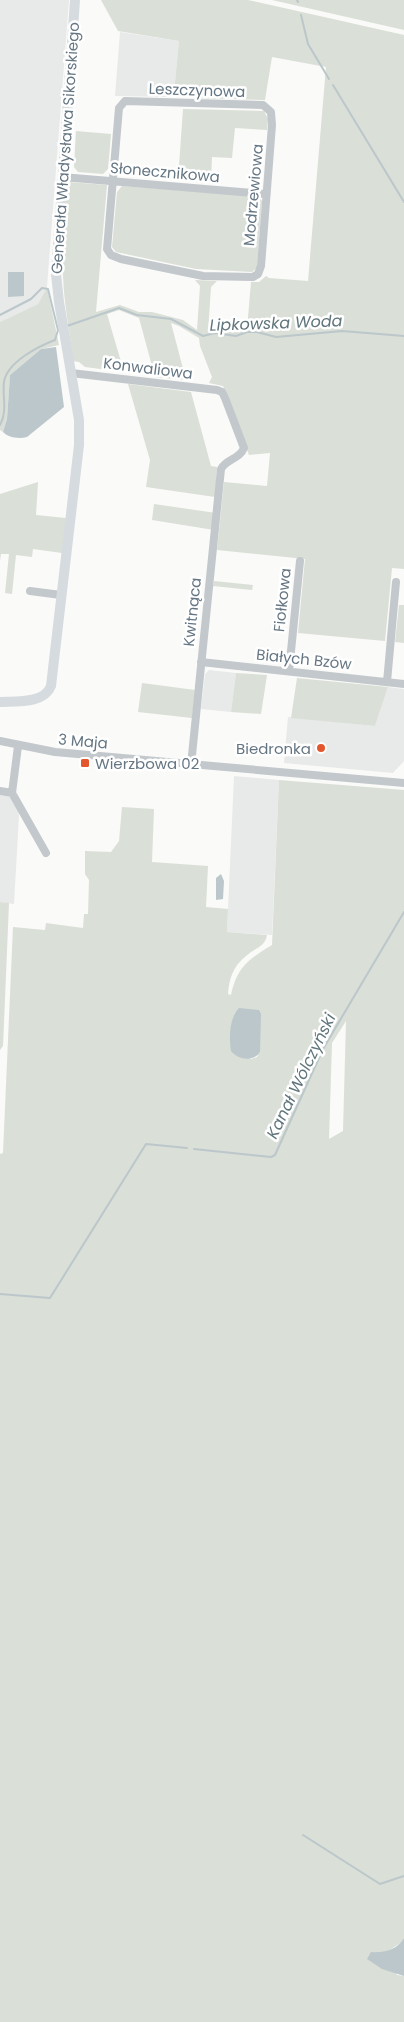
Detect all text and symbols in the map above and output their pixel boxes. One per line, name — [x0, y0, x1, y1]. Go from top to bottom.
street label: Generała Władysława Sikorskiego — [46, 21, 84, 275]
street label: Leszczynowa — [148, 78, 246, 102]
street label: Modrzewiowa — [238, 143, 268, 247]
street label: Słonecznikowa — [109, 157, 221, 187]
water label: Lipkowska Woda — [209, 309, 343, 337]
street label: Konwaliowa — [102, 352, 194, 384]
street label: Fiołkowa — [268, 567, 296, 633]
street label: Kwitnąca — [178, 576, 206, 648]
street label: Białych Bzów — [255, 644, 353, 675]
street label: 3 Maja — [57, 728, 109, 754]
place label: Biedronka — [236, 738, 311, 759]
marker: Biedronka — [315, 742, 327, 754]
place label: Wierzbowa 02 — [95, 753, 199, 774]
marker: Wierzbowa 02 — [79, 757, 91, 769]
water label: Kanał Wólczyński — [261, 1009, 342, 1143]

